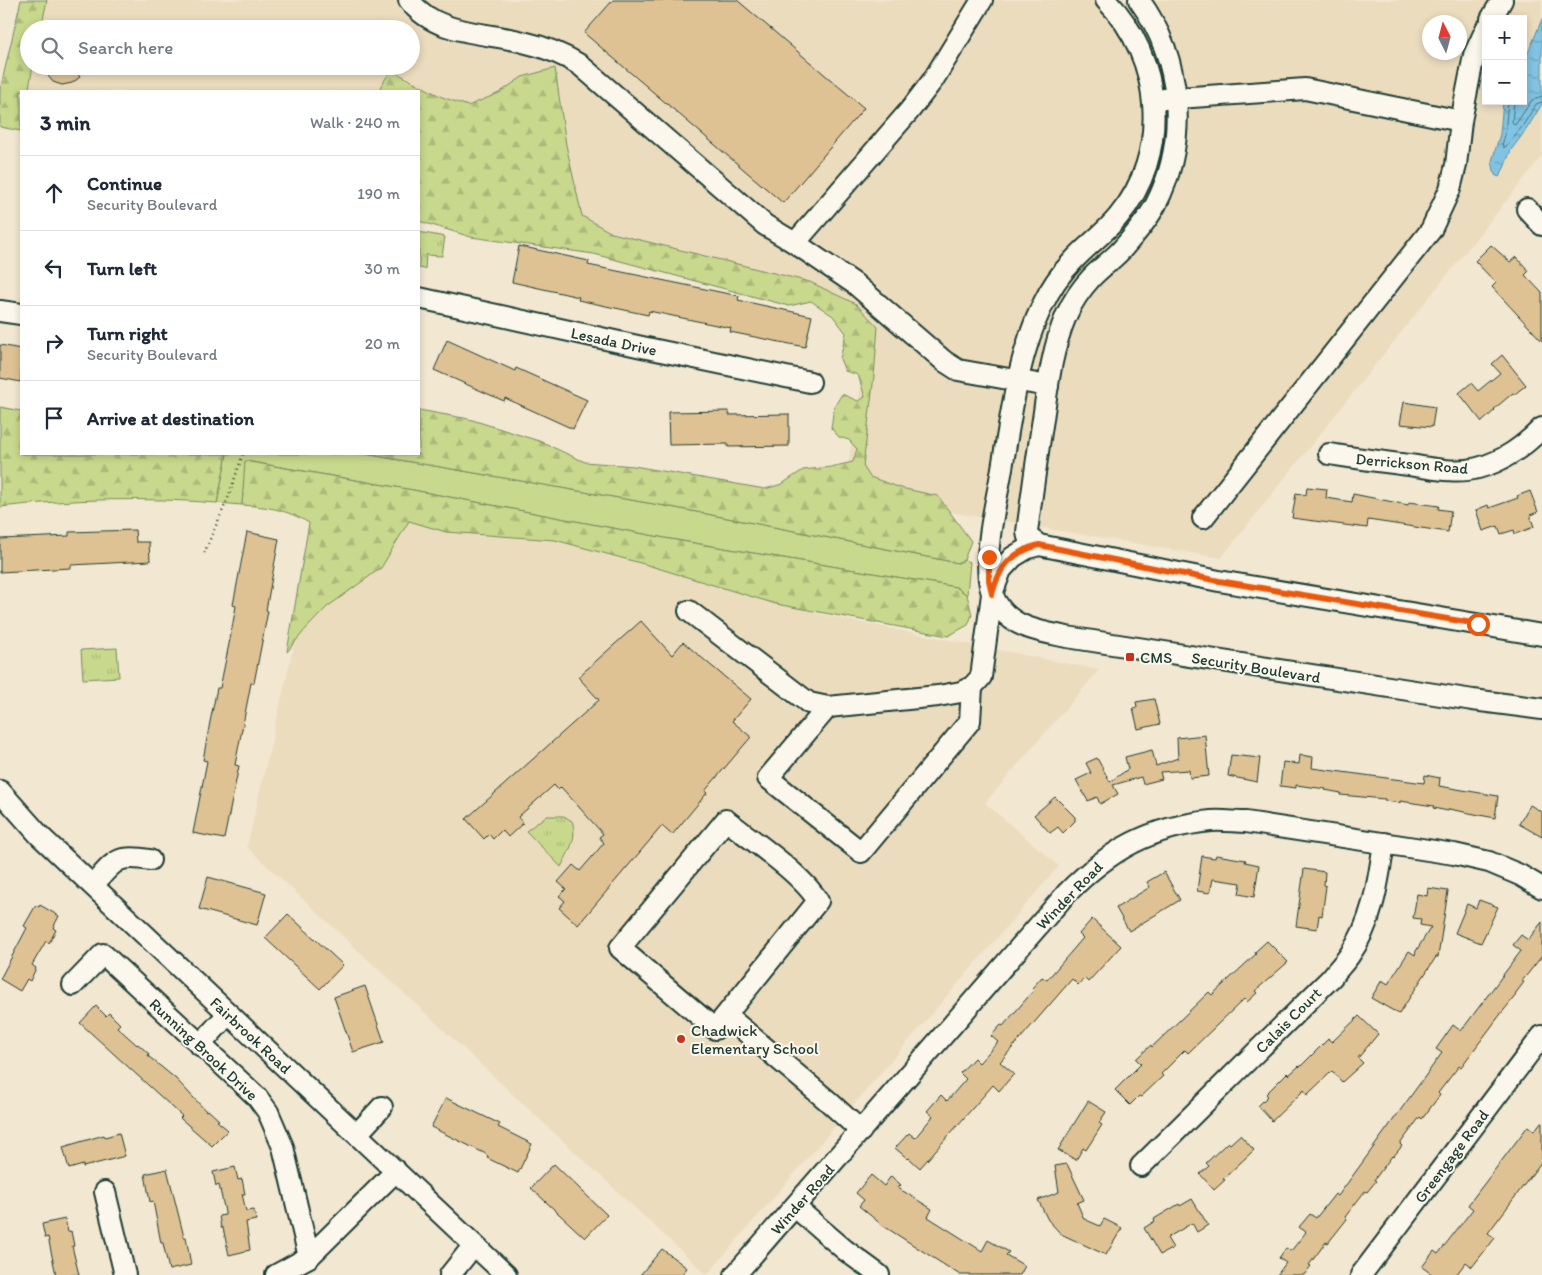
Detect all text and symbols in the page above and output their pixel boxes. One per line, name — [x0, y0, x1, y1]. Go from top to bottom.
north arrow — [1422, 15, 1467, 60]
map controls — [1482, 15, 1527, 105]
button: + — [1482, 15, 1527, 60]
search box — [20, 20, 420, 75]
icon: search — [38, 34, 66, 62]
text: Search here — [78, 36, 173, 59]
button: − — [1482, 60, 1527, 105]
text: 3 min — [40, 110, 90, 135]
text: Walk · 240 m — [310, 113, 400, 132]
text: Continue — [87, 172, 162, 195]
icon: ahead — [40, 179, 68, 207]
text: 190 m — [357, 184, 400, 203]
text: Security Boulevard — [87, 195, 217, 214]
icon: left — [40, 254, 68, 282]
text: Turn left — [87, 257, 157, 280]
text: 30 m — [364, 259, 400, 278]
text: Turn right — [87, 322, 168, 345]
street label: Lesada Drive — [569, 323, 659, 360]
icon: right — [40, 329, 68, 357]
text: 20 m — [365, 334, 400, 353]
text: Security Boulevard — [87, 345, 217, 364]
icon: arrive — [40, 404, 68, 432]
text: Arrive at destination — [87, 407, 254, 430]
street label: Derrickson Road — [1355, 449, 1469, 478]
route end — [978, 546, 1001, 569]
route start — [1467, 613, 1490, 636]
place label: CMS — [1140, 648, 1172, 667]
street label: Security Boulevard — [1190, 648, 1322, 687]
marker: CMS — [1124, 651, 1136, 663]
street label: Winder Road — [1032, 857, 1107, 934]
street label: Calais Court — [1251, 983, 1325, 1057]
street label: Fairbrook Road — [206, 993, 295, 1078]
street label: Running Brook Drive — [146, 994, 262, 1105]
place label: Chadwick Elementary School — [691, 1021, 819, 1058]
marker: Chadwick Elementary School — [675, 1033, 687, 1045]
street label: Greengage Road — [1410, 1106, 1493, 1207]
street label: Winder Road — [766, 1160, 838, 1239]

